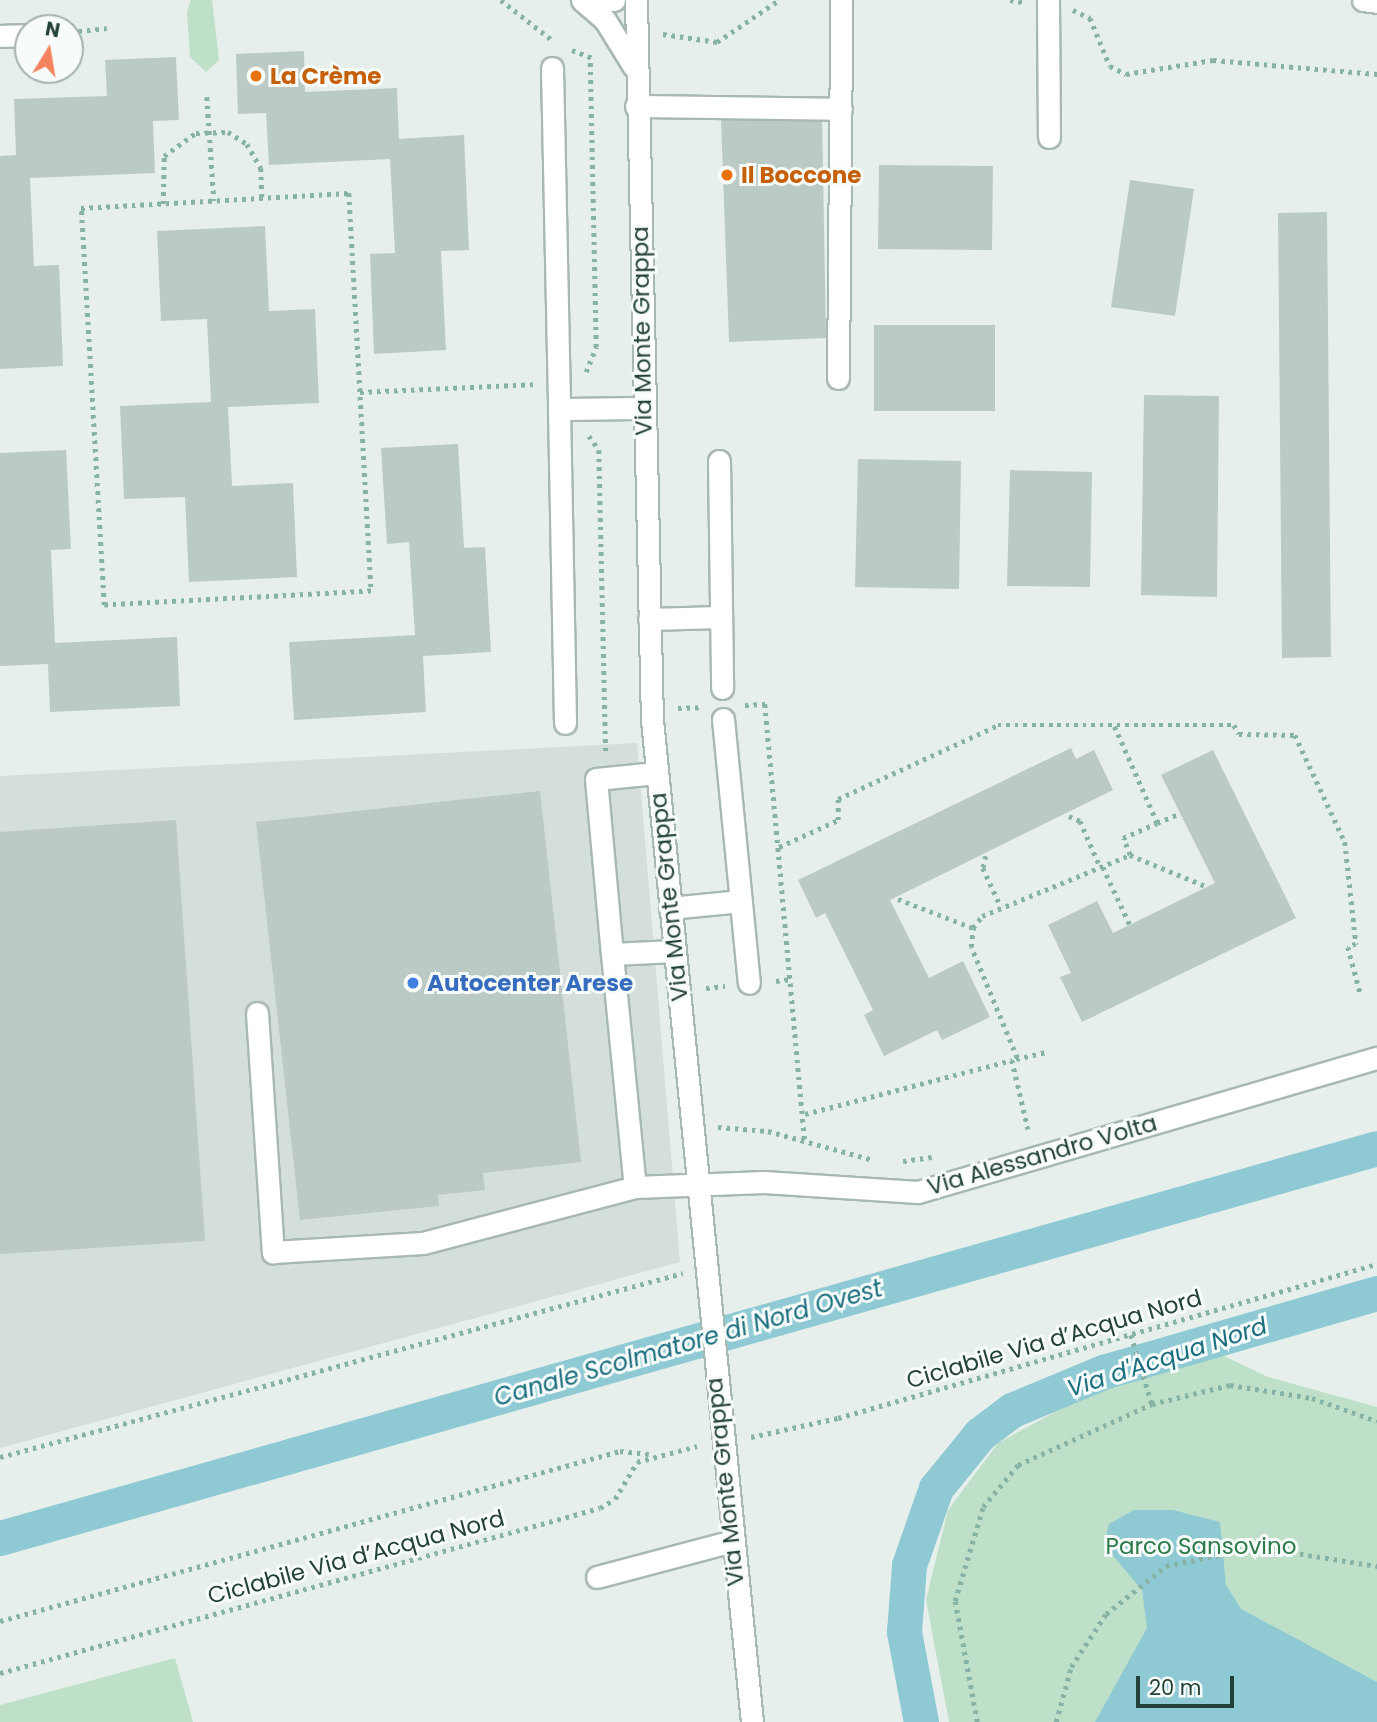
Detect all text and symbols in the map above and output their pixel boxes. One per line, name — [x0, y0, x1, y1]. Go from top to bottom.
north arrow — [14, 14, 84, 84]
text: N — [43, 15, 62, 44]
place label: La Crème — [270, 62, 382, 90]
marker: La Crème — [248, 68, 264, 84]
place label: Il Boccone — [741, 161, 861, 189]
marker: Il Boccone — [719, 167, 735, 183]
street label: Via Monte Grappa — [626, 226, 658, 436]
street label: Via Monte Grappa — [644, 791, 694, 1003]
place label: Autocenter Arese — [427, 969, 633, 997]
marker: Autocenter Arese — [405, 975, 421, 991]
street label: Via Alessandro Volta — [924, 1109, 1160, 1201]
water label: Canale Scolmatore di Nord Ovest — [491, 1274, 885, 1412]
street label: Ciclabile Via d’Acqua Nord — [903, 1284, 1205, 1394]
water label: Via d'Acqua Nord — [1063, 1311, 1271, 1403]
street label: Via Monte Grappa — [700, 1376, 750, 1588]
street label: Ciclabile Via d’Acqua Nord — [205, 1504, 507, 1610]
park label: Parco Sansovino — [1106, 1532, 1296, 1560]
scale bar — [1139, 1662, 1237, 1706]
text: 20 m — [1149, 1673, 1202, 1702]

